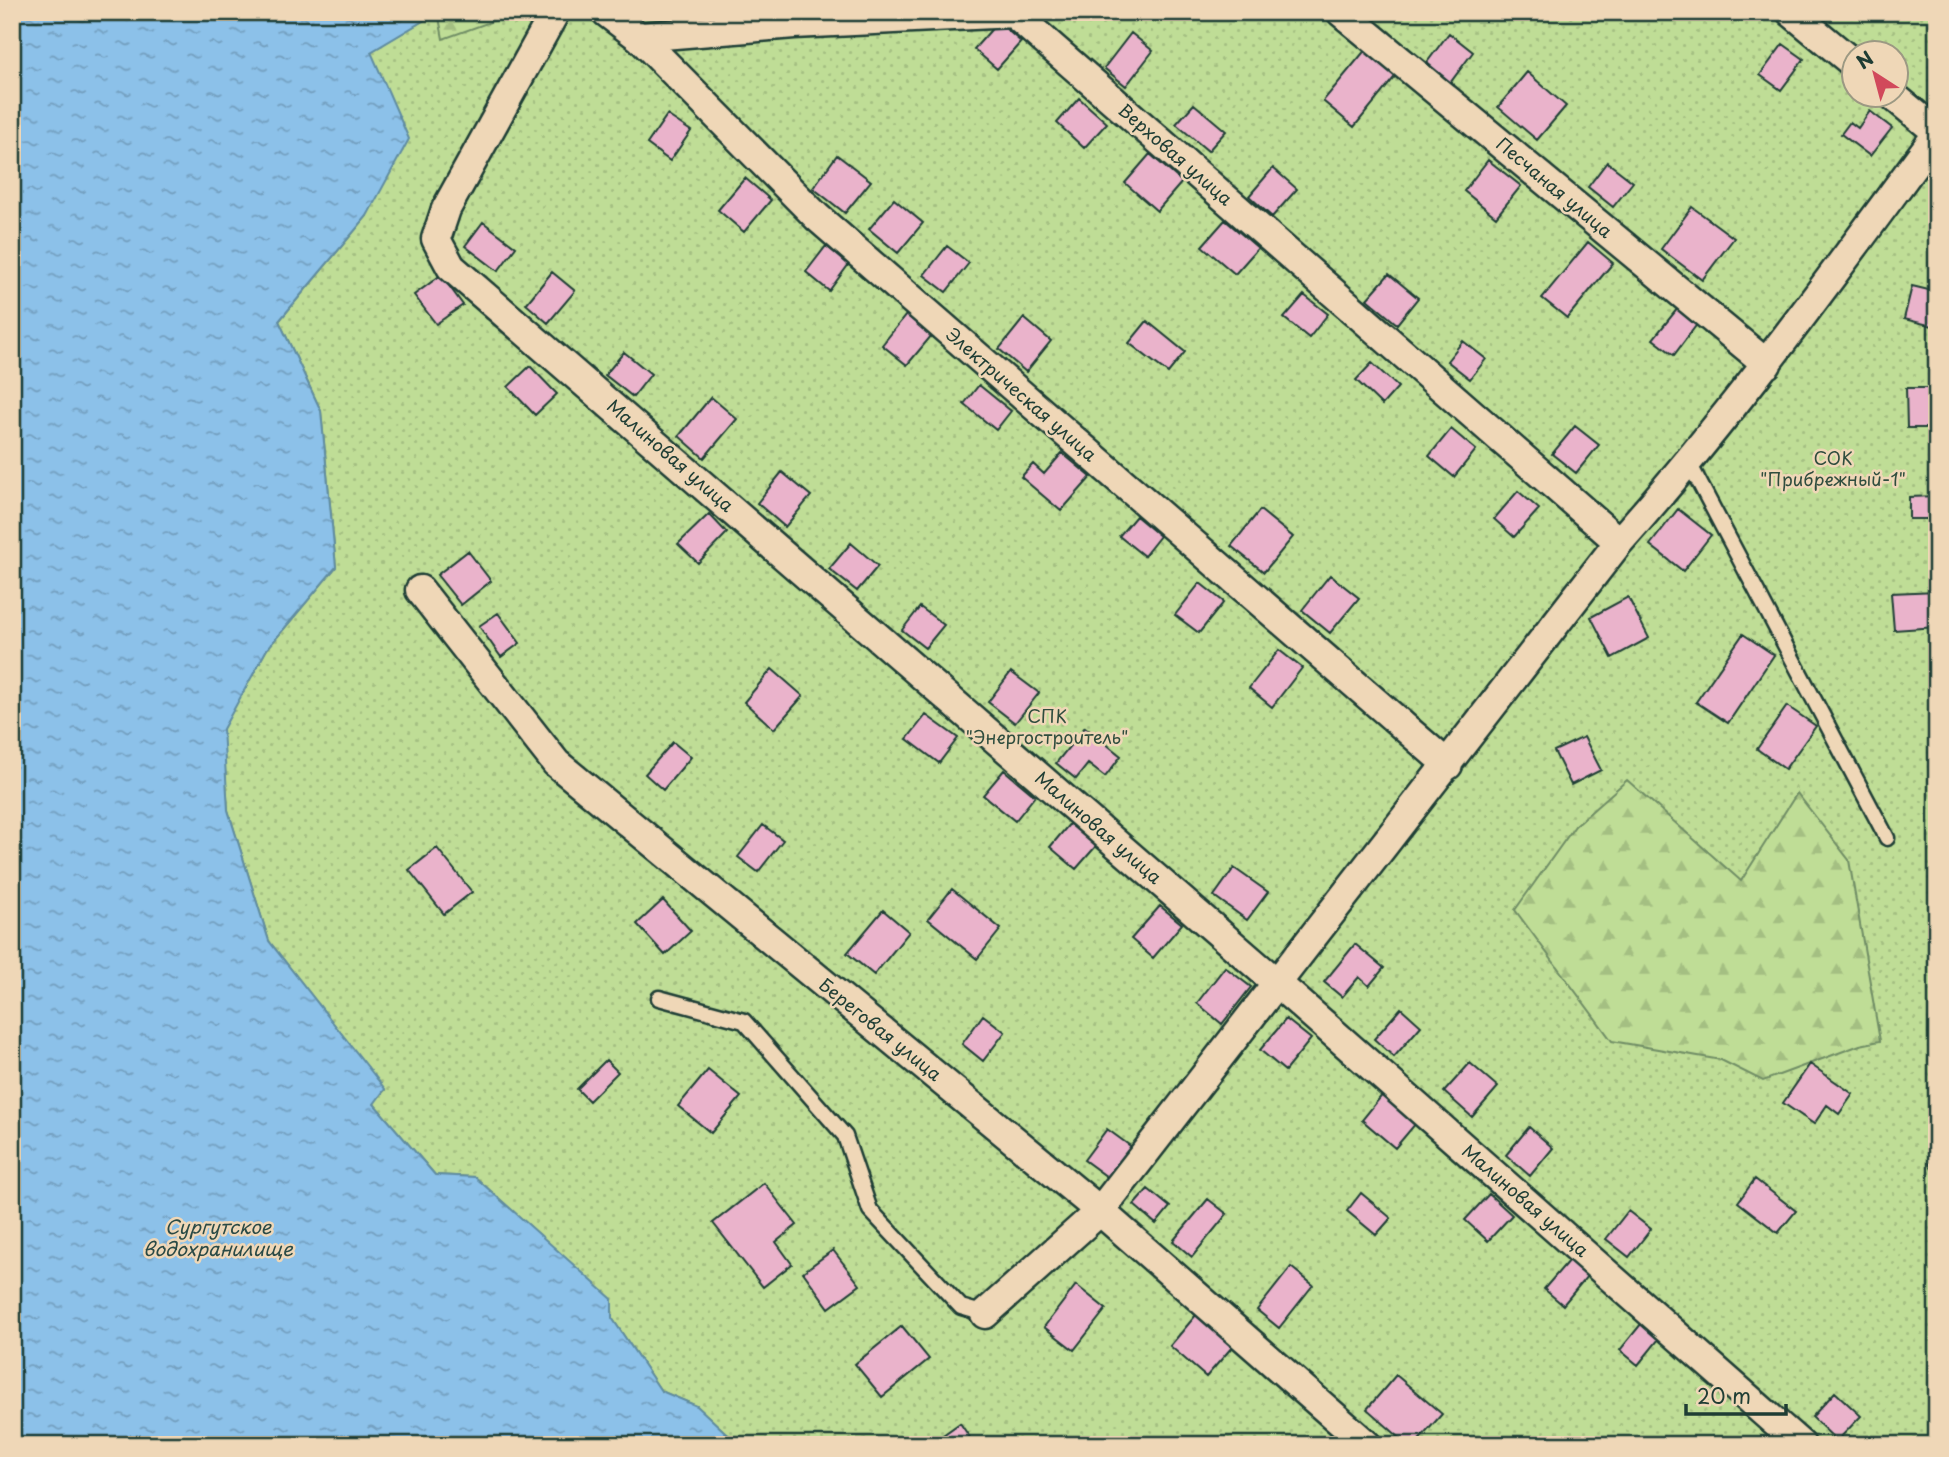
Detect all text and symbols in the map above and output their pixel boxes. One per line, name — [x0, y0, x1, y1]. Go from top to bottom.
north arrow — [1840, 38, 1910, 108]
text: N — [1850, 44, 1879, 75]
street label: Верховая улица — [1113, 97, 1240, 212]
street label: Песчаная улица — [1491, 130, 1619, 244]
street label: Электрическая улица — [941, 321, 1104, 468]
street label: Малиновая улица — [602, 392, 741, 518]
park label: СОК "Прибрежный-1" — [1760, 444, 1906, 492]
park label: СПК "Энергостроитель" — [966, 702, 1128, 750]
street label: Малиновая улица — [1030, 764, 1169, 890]
street label: Береговая улица — [814, 971, 949, 1087]
street label: Малиновая улица — [1457, 1137, 1596, 1263]
water label: Сургутское водохранилище — [143, 1212, 293, 1262]
scale bar — [1686, 1373, 1786, 1417]
text: 20 m — [1697, 1379, 1751, 1411]

